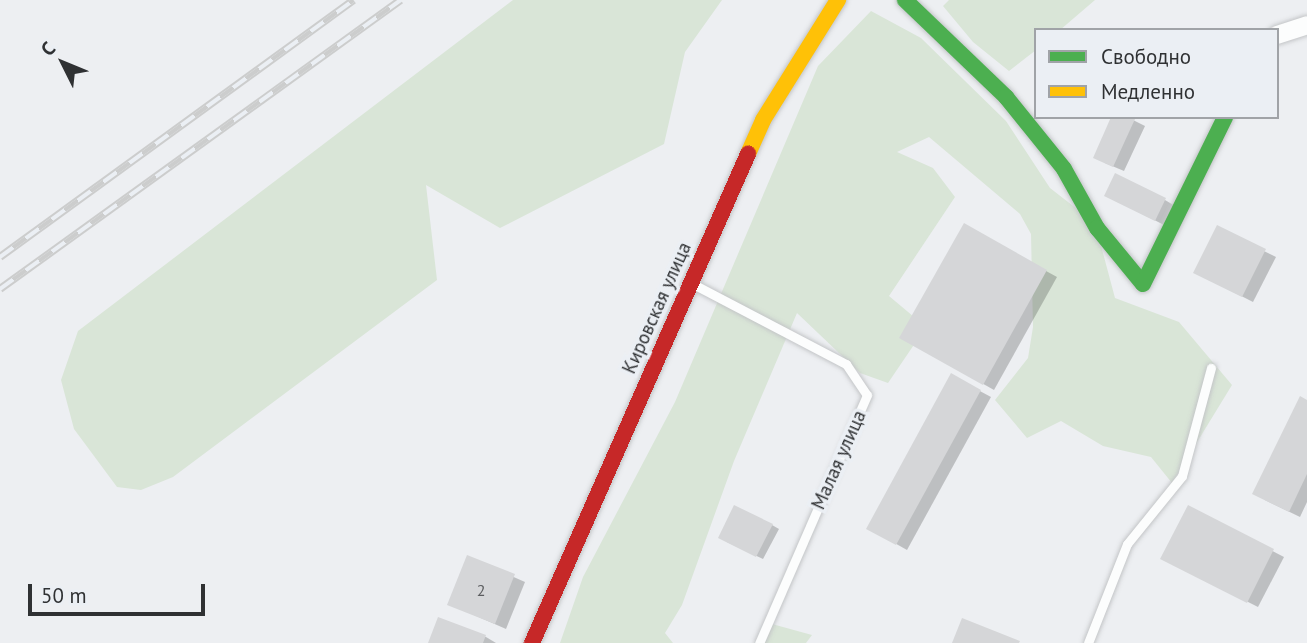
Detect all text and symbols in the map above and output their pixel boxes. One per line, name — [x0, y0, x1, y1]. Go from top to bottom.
north arrow — [28, 28, 98, 98]
legend — [1034, 28, 1279, 119]
text: С — [35, 37, 60, 61]
text: Свободно — [1101, 43, 1191, 70]
text: Медленно — [1101, 78, 1195, 105]
street label: Кировская улица — [618, 239, 696, 377]
street label: Малая улица — [807, 407, 871, 513]
scale bar — [32, 570, 208, 614]
house number: 2 — [477, 580, 485, 600]
text: 50 m — [41, 582, 87, 609]

